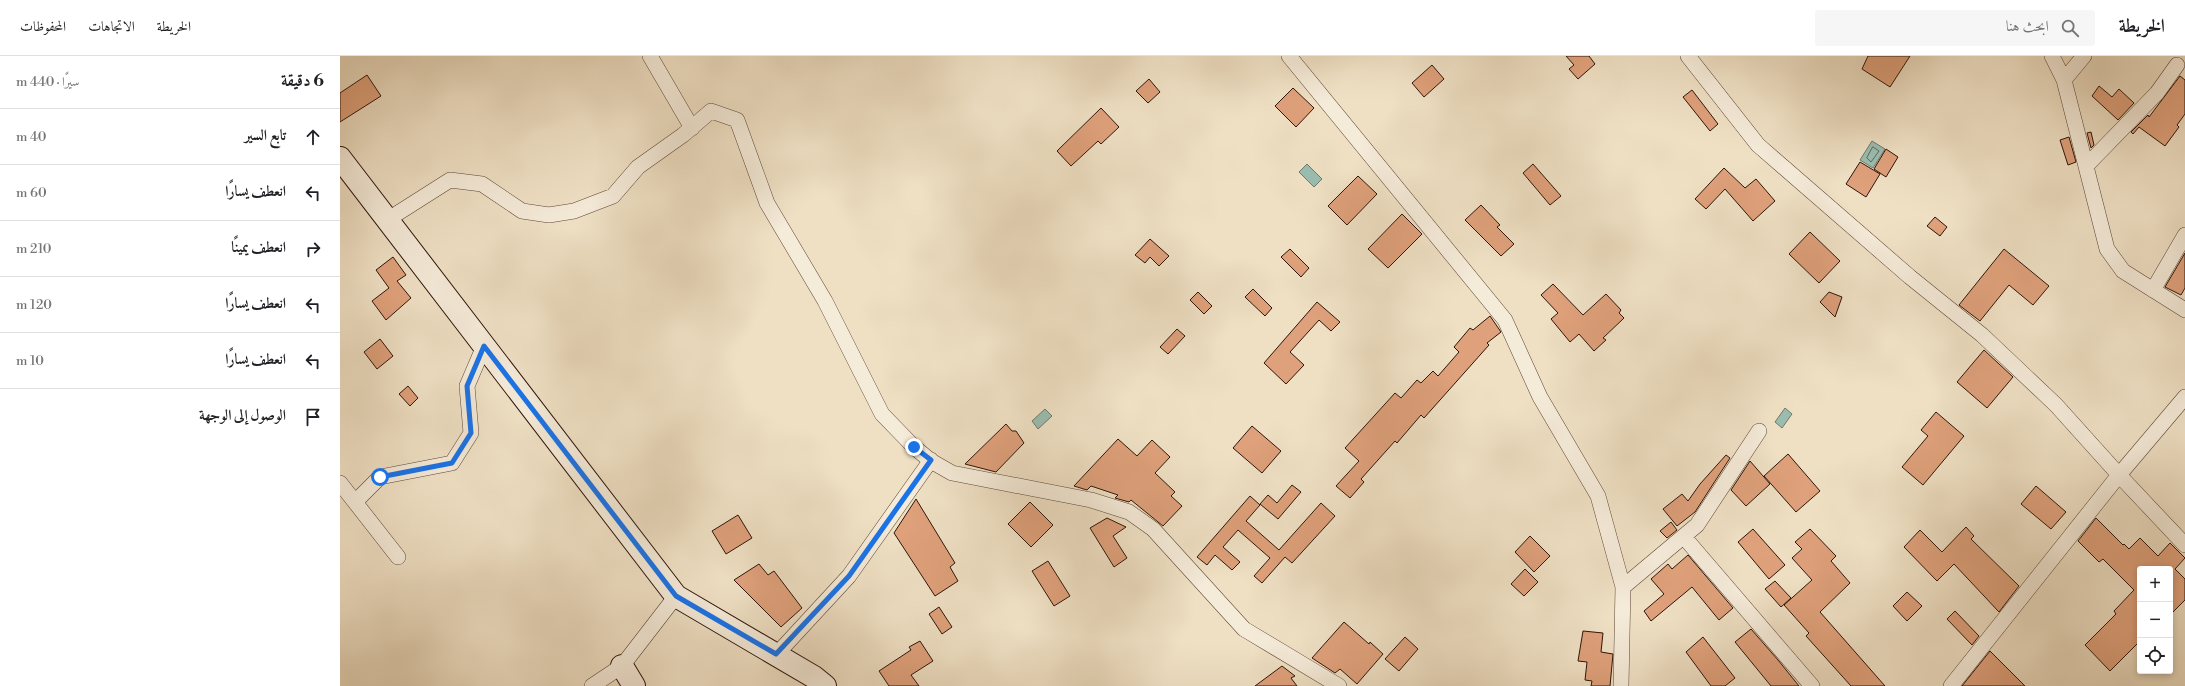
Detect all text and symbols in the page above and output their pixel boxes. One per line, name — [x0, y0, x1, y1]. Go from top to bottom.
search box — [1815, 10, 2095, 46]
text: الخريطة — [2119, 14, 2165, 38]
text: ابحث هنا — [2006, 17, 2049, 36]
icon: search — [2059, 17, 2081, 39]
text: المحفوظات — [20, 18, 66, 36]
text: الاتجاهات — [88, 18, 135, 36]
text: الخريطة — [157, 18, 191, 36]
text: 6 دقيقة — [281, 70, 324, 92]
text: سيرًا · 440 m — [16, 74, 79, 90]
text: تابع السير — [244, 126, 286, 145]
icon: ahead — [302, 126, 324, 148]
text: 40 m — [16, 129, 46, 145]
text: انعطف يسارًا — [225, 182, 286, 201]
icon: left — [302, 182, 324, 204]
text: 60 m — [16, 185, 47, 201]
text: انعطف يمينًا — [231, 238, 286, 257]
icon: right — [302, 238, 324, 260]
text: 210 m — [16, 241, 51, 257]
text: انعطف يسارًا — [225, 294, 286, 313]
icon: left — [302, 294, 324, 316]
text: 120 m — [16, 297, 52, 313]
text: انعطف يسارًا — [225, 350, 286, 369]
icon: left — [302, 350, 324, 372]
text: 10 m — [16, 353, 44, 369]
text: الوصول إلى الوجهة — [199, 406, 286, 425]
icon: arrive — [302, 406, 324, 428]
route end — [905, 438, 923, 456]
route start — [371, 468, 389, 486]
map controls — [2137, 566, 2173, 674]
button: + — [2137, 566, 2173, 602]
button: − — [2137, 602, 2173, 638]
button: locate — [2137, 638, 2173, 674]

